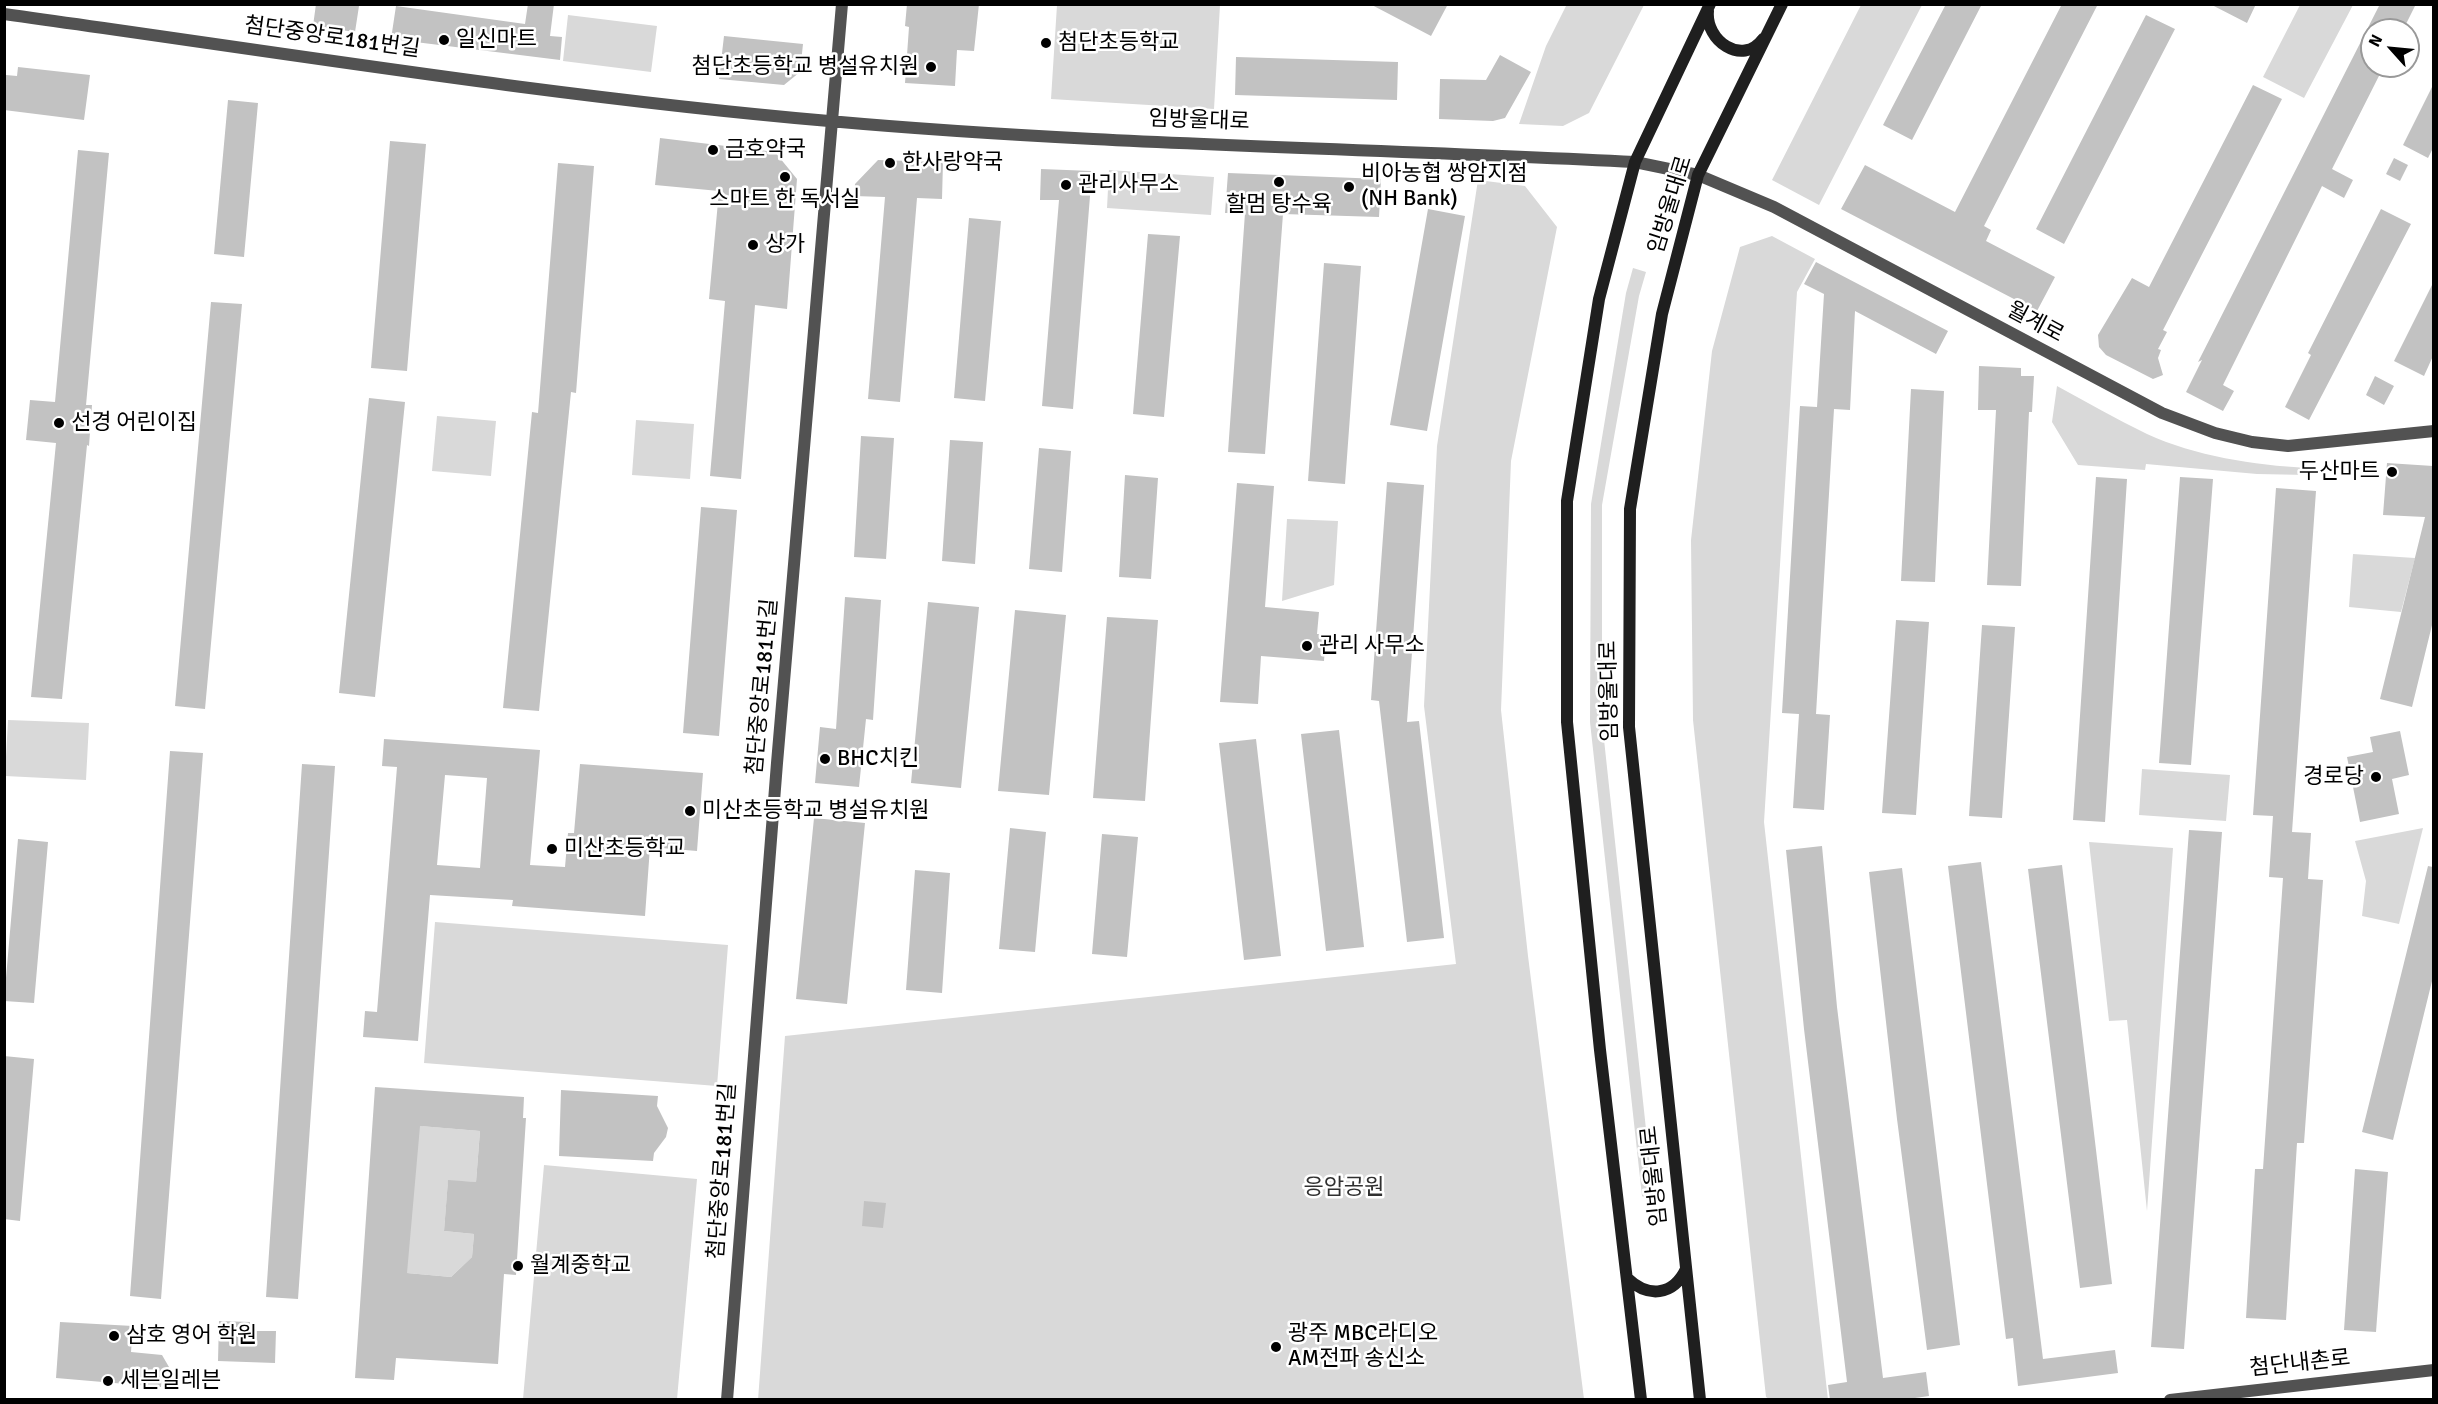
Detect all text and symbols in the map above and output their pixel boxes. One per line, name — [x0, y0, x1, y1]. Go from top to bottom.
street label: 첨단중앙로181번길 — [242, 13, 422, 63]
north arrow — [2360, 18, 2420, 78]
place label: 일신마트 — [456, 27, 537, 53]
place label: 첨단초등학교 — [1058, 30, 1179, 56]
text: N — [2364, 31, 2387, 50]
marker: 일신마트 — [437, 33, 451, 47]
marker: 첨단초등학교 — [1039, 36, 1053, 50]
place label: 첨단초등학교 병설유치원 — [692, 54, 919, 80]
marker: 첨단초등학교 병설유치원 — [924, 60, 938, 74]
street label: 임방울대로 — [1148, 106, 1250, 136]
place label: 금호약국 — [725, 137, 806, 163]
marker: 금호약국 — [706, 143, 720, 157]
place label: 한사랑약국 — [902, 150, 1003, 176]
street label: 임방울대로 — [1644, 153, 1698, 257]
marker: 한사랑약국 — [883, 156, 897, 170]
place label: 비아농협 쌍암지점 (NH Bank) — [1361, 161, 1528, 212]
marker: 스마트 한 독서실 — [778, 170, 792, 184]
place label: 관리사무소 — [1078, 172, 1179, 198]
marker: 할멈 탕수육 — [1272, 175, 1286, 189]
marker: 관리사무소 — [1059, 178, 1073, 192]
marker: 비아농협 쌍암지점 (NH Bank) — [1342, 180, 1356, 194]
place label: 스마트 한 독서실 — [709, 187, 861, 213]
place label: 할멈 탕수육 — [1226, 192, 1332, 218]
place label: 상가 — [765, 232, 805, 258]
marker: 상가 — [746, 238, 760, 252]
street label: 월계로 — [2002, 297, 2068, 349]
place label: 선경 어린이집 — [71, 410, 197, 436]
marker: 선경 어린이집 — [52, 416, 66, 430]
place label: 두산마트 — [2299, 459, 2380, 485]
marker: 두산마트 — [2385, 465, 2399, 479]
street label: 첨단중앙로181번길 — [742, 598, 784, 776]
place label: 관리 사무소 — [1319, 633, 1425, 659]
marker: 관리 사무소 — [1300, 639, 1314, 653]
street label: 임방울대로 — [1596, 640, 1624, 742]
place label: BHC치킨 — [837, 746, 919, 772]
marker: BHC치킨 — [818, 752, 832, 766]
place label: 경로당 — [2303, 764, 2364, 790]
marker: 경로당 — [2369, 770, 2383, 784]
place label: 미산초등학교 병설유치원 — [702, 798, 929, 824]
marker: 미산초등학교 병설유치원 — [683, 804, 697, 818]
place label: 미산초등학교 — [564, 836, 685, 862]
marker: 미산초등학교 — [545, 842, 559, 856]
street label: 첨단중앙로181번길 — [704, 1082, 742, 1260]
street label: 임방울대로 — [1637, 1124, 1673, 1228]
park label: 응암공원 — [1304, 1175, 1384, 1201]
place label: 월계중학교 — [530, 1253, 631, 1279]
marker: 월계중학교 — [511, 1259, 525, 1273]
place label: 광주 MBC라디오 AM전파 송신소 — [1288, 1321, 1438, 1372]
place label: 삼호 영어 학원 — [126, 1323, 257, 1349]
marker: 삼호 영어 학원 — [107, 1329, 121, 1343]
marker: 광주 MBC라디오 AM전파 송신소 — [1269, 1340, 1283, 1354]
street label: 첨단내촌로 — [2248, 1346, 2352, 1382]
place label: 세븐일레븐 — [120, 1368, 221, 1394]
marker: 세븐일레븐 — [101, 1374, 115, 1388]

